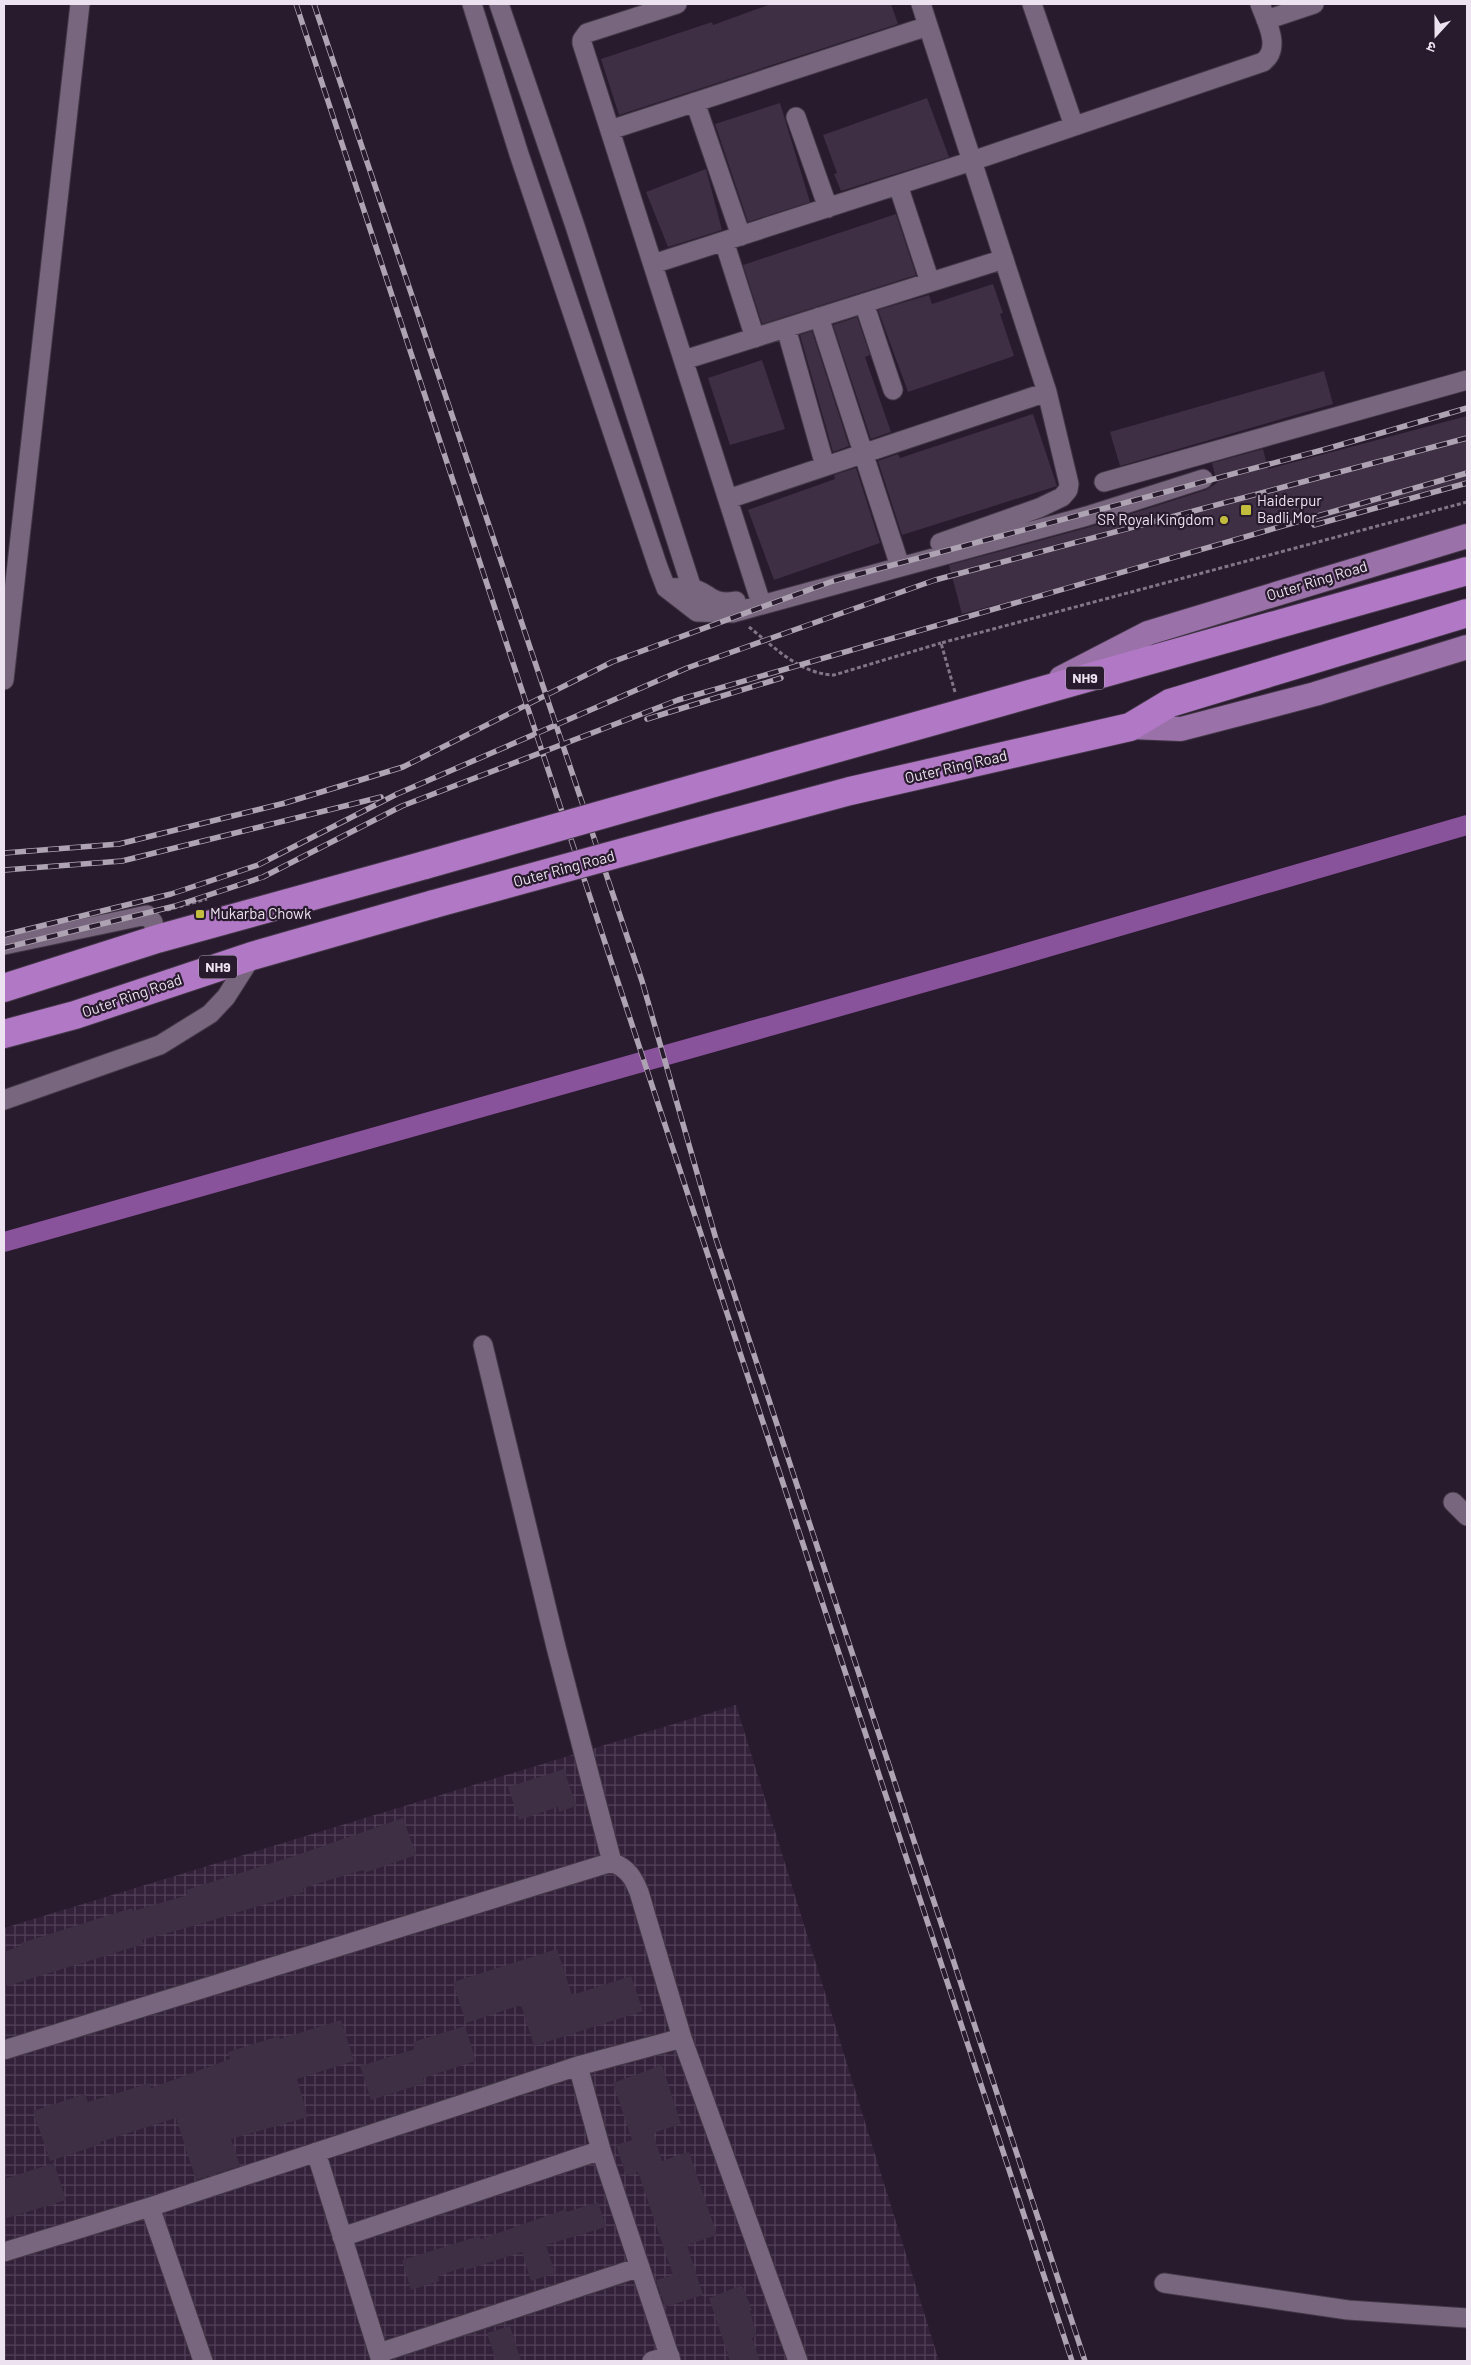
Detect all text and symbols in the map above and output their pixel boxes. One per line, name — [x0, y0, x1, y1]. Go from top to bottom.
north arrow — [1411, 10, 1461, 60]
text: उ — [1424, 38, 1438, 57]
place label: Haiderpur Badli Mor — [1257, 491, 1322, 526]
marker: Haiderpur Badli Mor — [1239, 503, 1253, 517]
place label: SR Royal Kingdom — [1097, 510, 1214, 528]
marker: SR Royal Kingdom — [1218, 514, 1230, 526]
street label: Outer Ring Road — [1264, 556, 1369, 604]
road number: NH9 — [1066, 666, 1104, 690]
street label: Outer Ring Road — [903, 746, 1009, 787]
street label: Outer Ring Road — [511, 846, 616, 890]
place label: Mukarba Chowk — [210, 904, 312, 922]
marker: Mukarba Chowk — [194, 908, 206, 920]
road number: NH9 — [199, 956, 237, 979]
street label: Outer Ring Road — [79, 970, 184, 1021]

